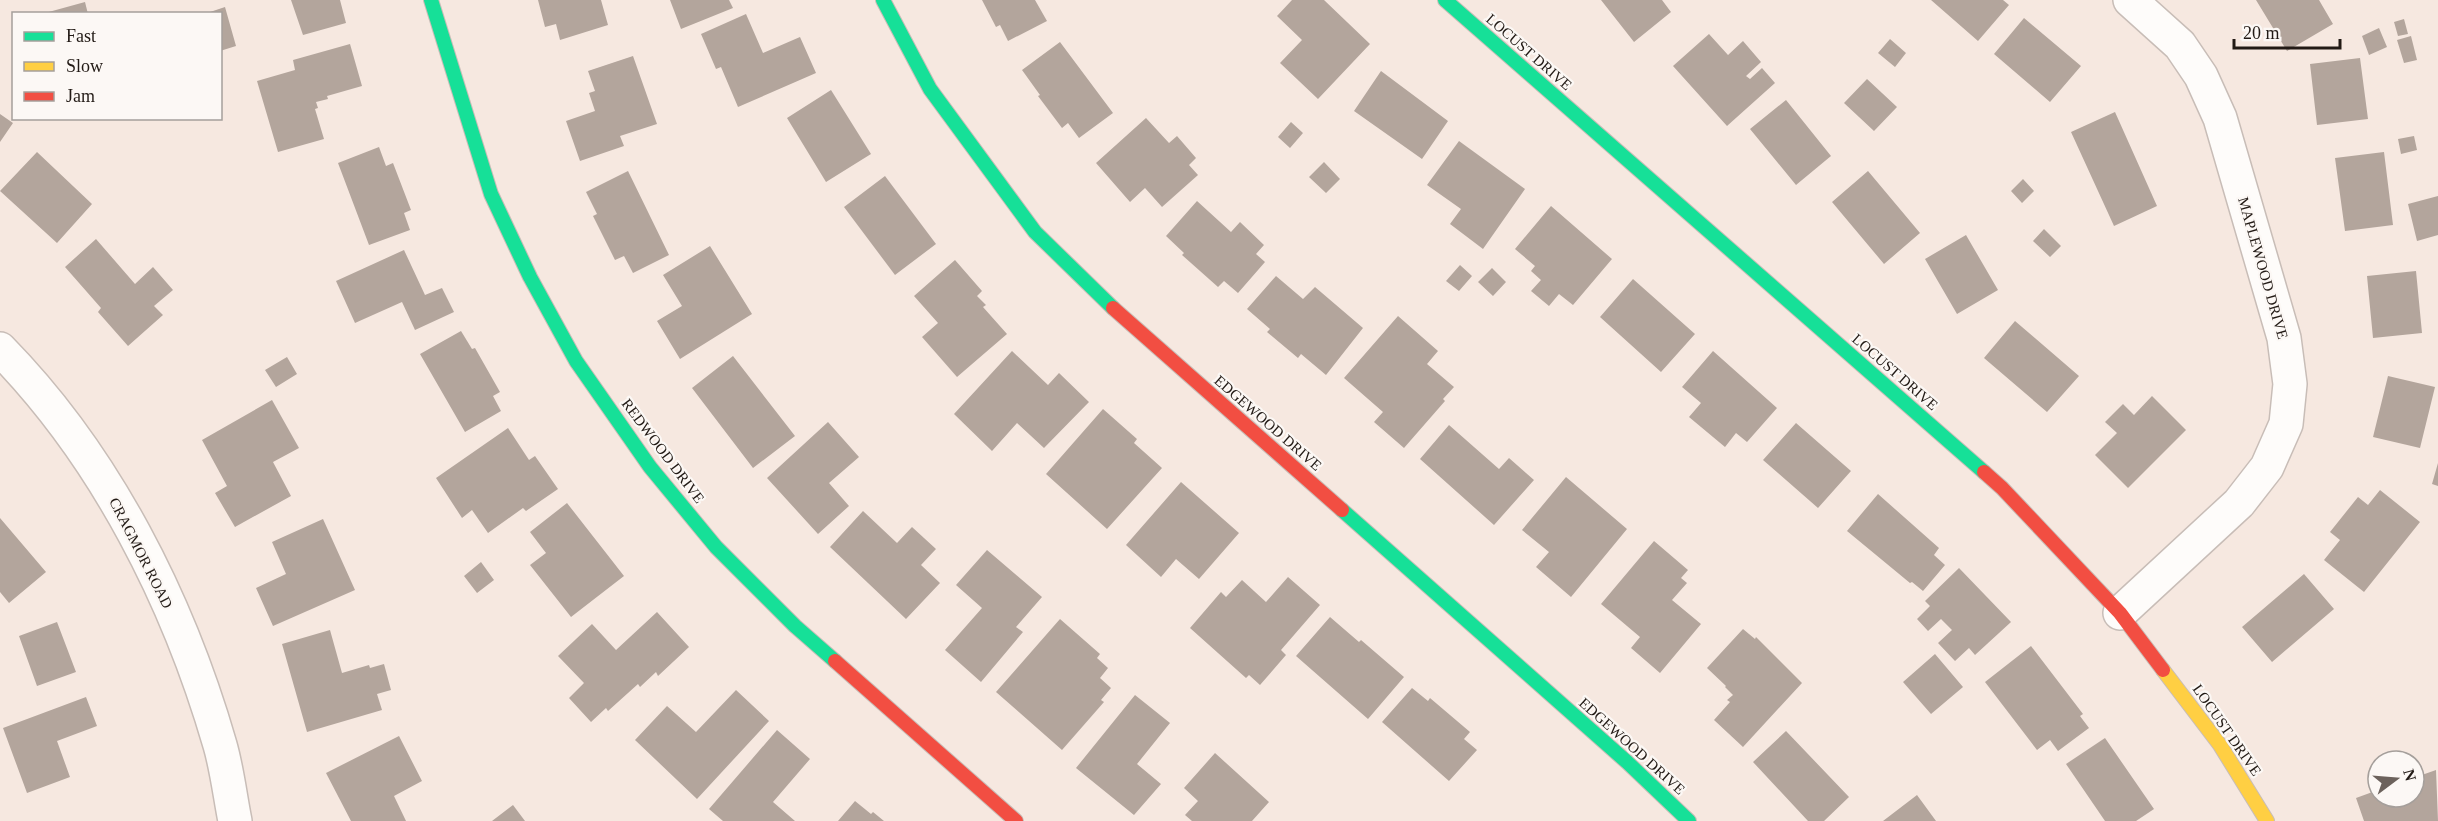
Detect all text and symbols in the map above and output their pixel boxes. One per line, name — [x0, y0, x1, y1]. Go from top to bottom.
street label: LOCUST DRIVE — [1483, 11, 1575, 93]
legend — [12, 12, 222, 120]
scale bar — [2234, 12, 2340, 50]
text: 20 m — [2243, 23, 2280, 43]
text: Fast — [66, 26, 96, 46]
text: Slow — [66, 56, 103, 76]
text: Jam — [66, 86, 95, 106]
street label: MAPLEWOOD DRIVE — [2235, 195, 2291, 341]
street label: LOCUST DRIVE — [1849, 331, 1941, 413]
street label: EDGEWOOD DRIVE — [1211, 372, 1325, 474]
street label: REDWOOD DRIVE — [619, 396, 707, 506]
street label: CRAGMOR ROAD — [106, 495, 176, 611]
street label: LOCUST DRIVE — [2190, 681, 2264, 779]
street label: EDGEWOOD DRIVE — [1576, 694, 1688, 798]
north arrow — [2366, 749, 2426, 809]
text: N — [2400, 767, 2420, 783]

